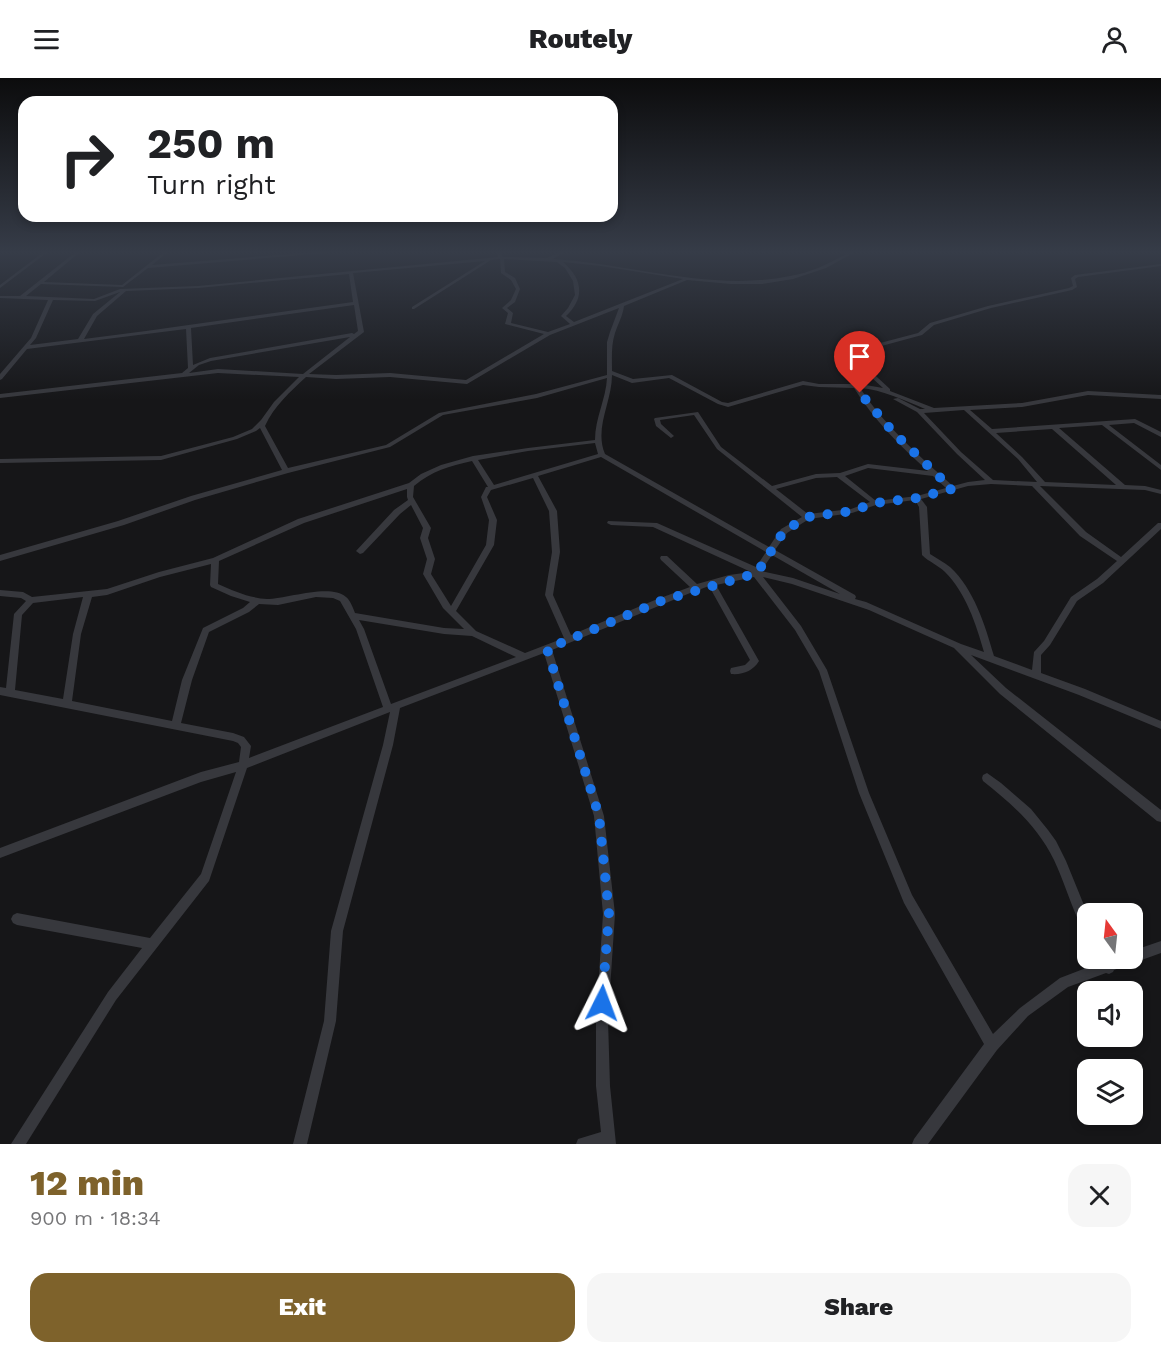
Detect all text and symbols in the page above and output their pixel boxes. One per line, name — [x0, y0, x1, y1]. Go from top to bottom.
icon: menu — [30, 23, 63, 56]
text: Routely — [529, 23, 632, 55]
icon: person — [1098, 23, 1131, 56]
text: 250 m — [147, 119, 275, 168]
icon: right — [48, 120, 126, 198]
text: Turn right — [147, 169, 276, 201]
pin — [834, 331, 885, 393]
icon: arrive — [843, 340, 876, 373]
north arrow — [1077, 903, 1143, 969]
map controls — [1077, 903, 1143, 1125]
position arrow — [570, 971, 634, 1035]
button: sound — [1077, 981, 1143, 1047]
button: layers — [1077, 1059, 1143, 1125]
text: 12 min — [30, 1162, 144, 1204]
button: close — [1068, 1164, 1131, 1227]
text: 900 m · 18:34 — [30, 1206, 161, 1230]
button: Exit — [30, 1273, 575, 1342]
button: Share — [587, 1273, 1131, 1342]

